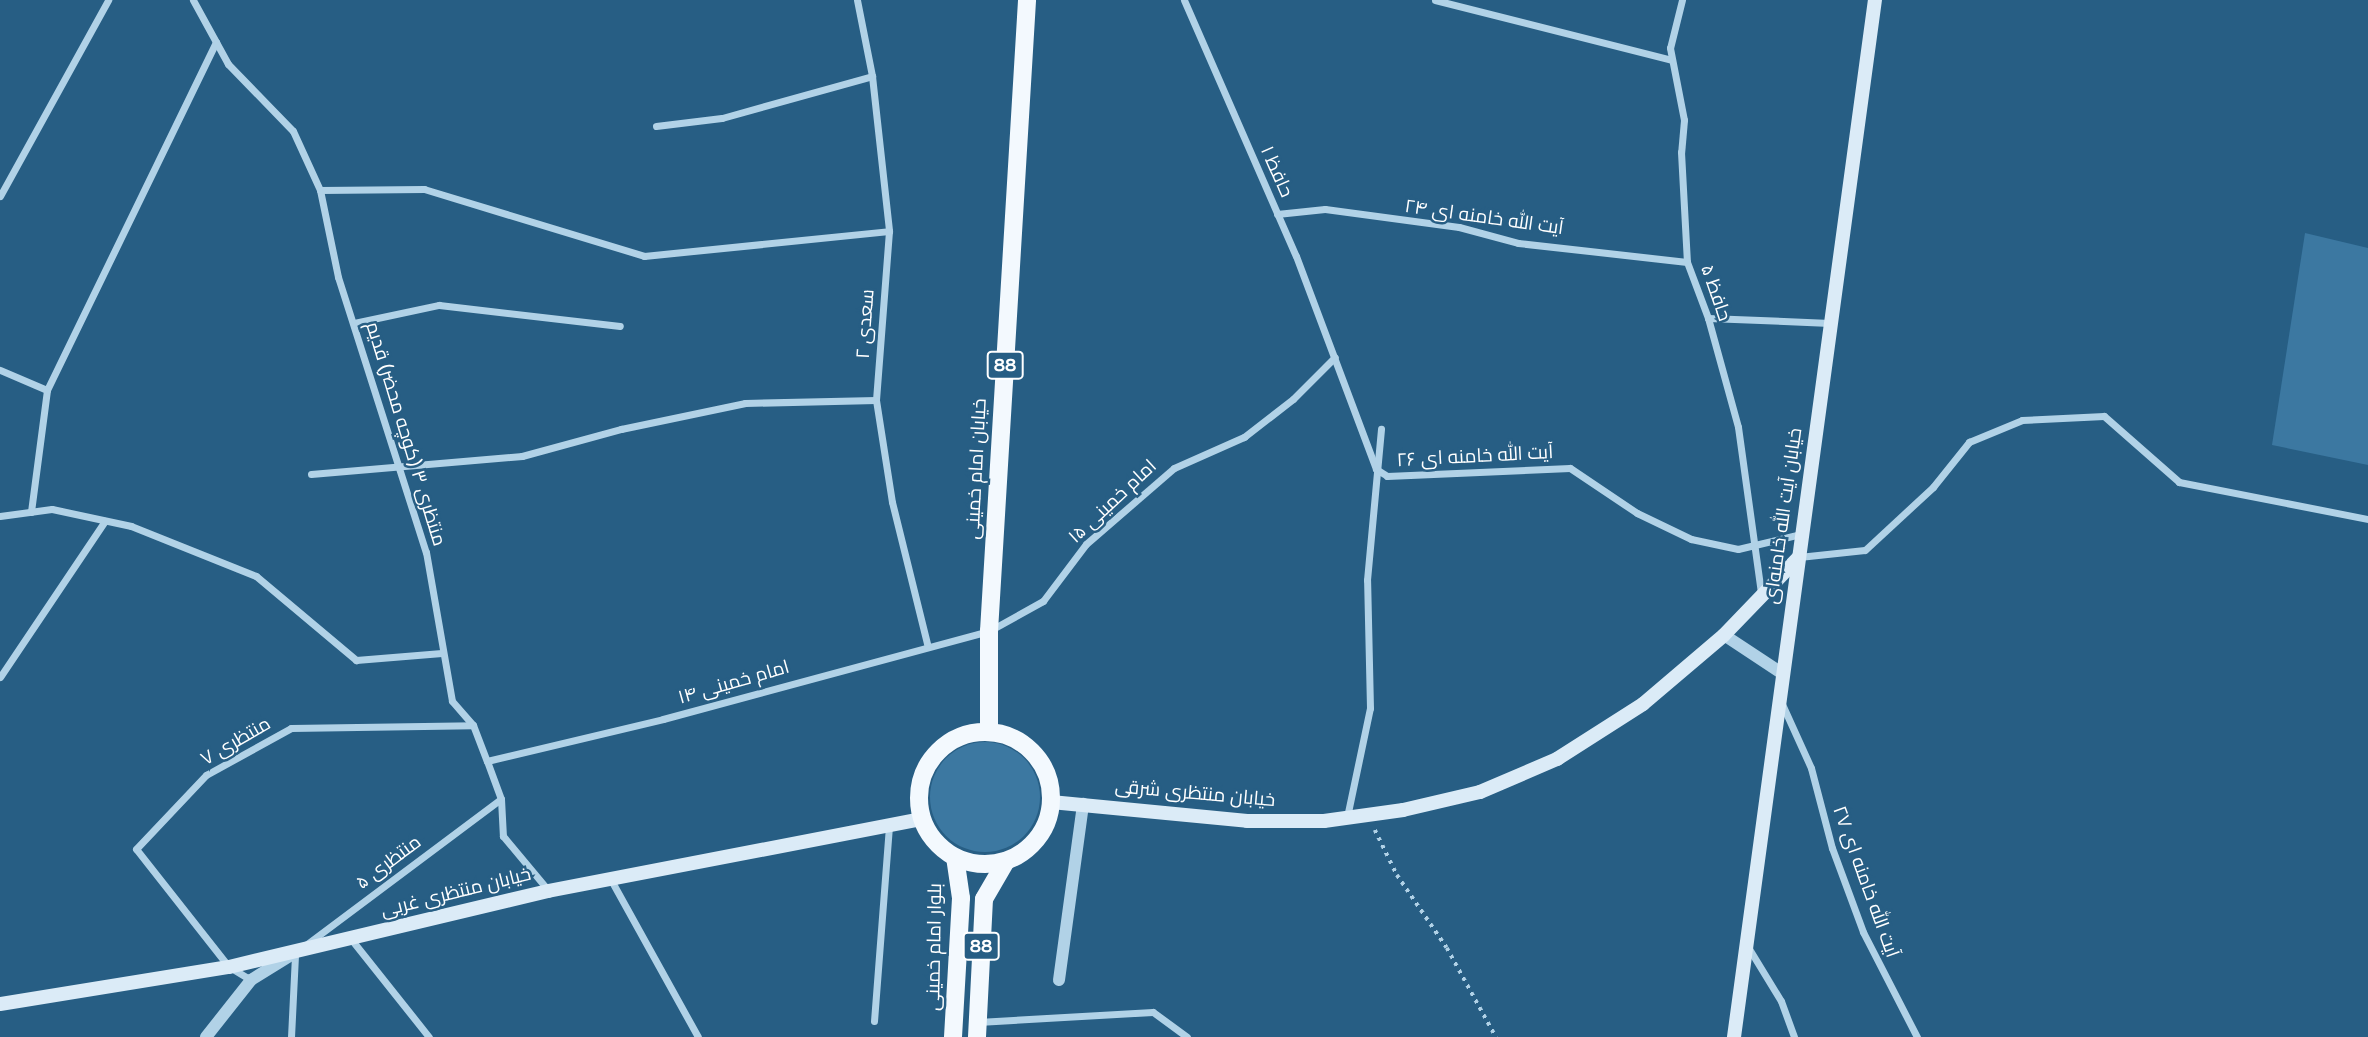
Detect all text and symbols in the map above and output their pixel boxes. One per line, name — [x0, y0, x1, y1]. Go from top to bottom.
street label: حافظ ۱ — [1255, 143, 1297, 201]
street label: آیت الله خامنه ای ۲۴ — [1403, 196, 1565, 240]
street label: حافظ ۵ — [1695, 262, 1735, 324]
street label: سعدی ۲ — [852, 288, 880, 360]
street label: منتظری ۳ (کوچه محضر) قدیم — [360, 319, 450, 549]
road number: 88 — [986, 351, 1024, 380]
street label: خیابان امام خمینی — [962, 398, 992, 540]
street label: خیابان آیت الله خامنه‌ای — [1760, 426, 1808, 606]
street label: آیت الله خامنه ای ۲۶ — [1396, 442, 1554, 472]
street label: امام خمینی ۱۵ — [1064, 455, 1162, 549]
street label: امام خمینی ۱۴ — [676, 656, 792, 710]
street label: منتظری ۷ — [197, 713, 275, 771]
street label: خیابان منتظری شرقی — [1114, 776, 1276, 812]
street label: آیت الله خامنه ای ۲۷ — [1827, 803, 1903, 961]
street label: منتظری ۵ — [352, 831, 426, 895]
street label: خیابان منتظری غربی — [378, 863, 534, 923]
street label: بلوار امام خمینی — [922, 883, 948, 1011]
road number: 88 — [962, 931, 1000, 960]

